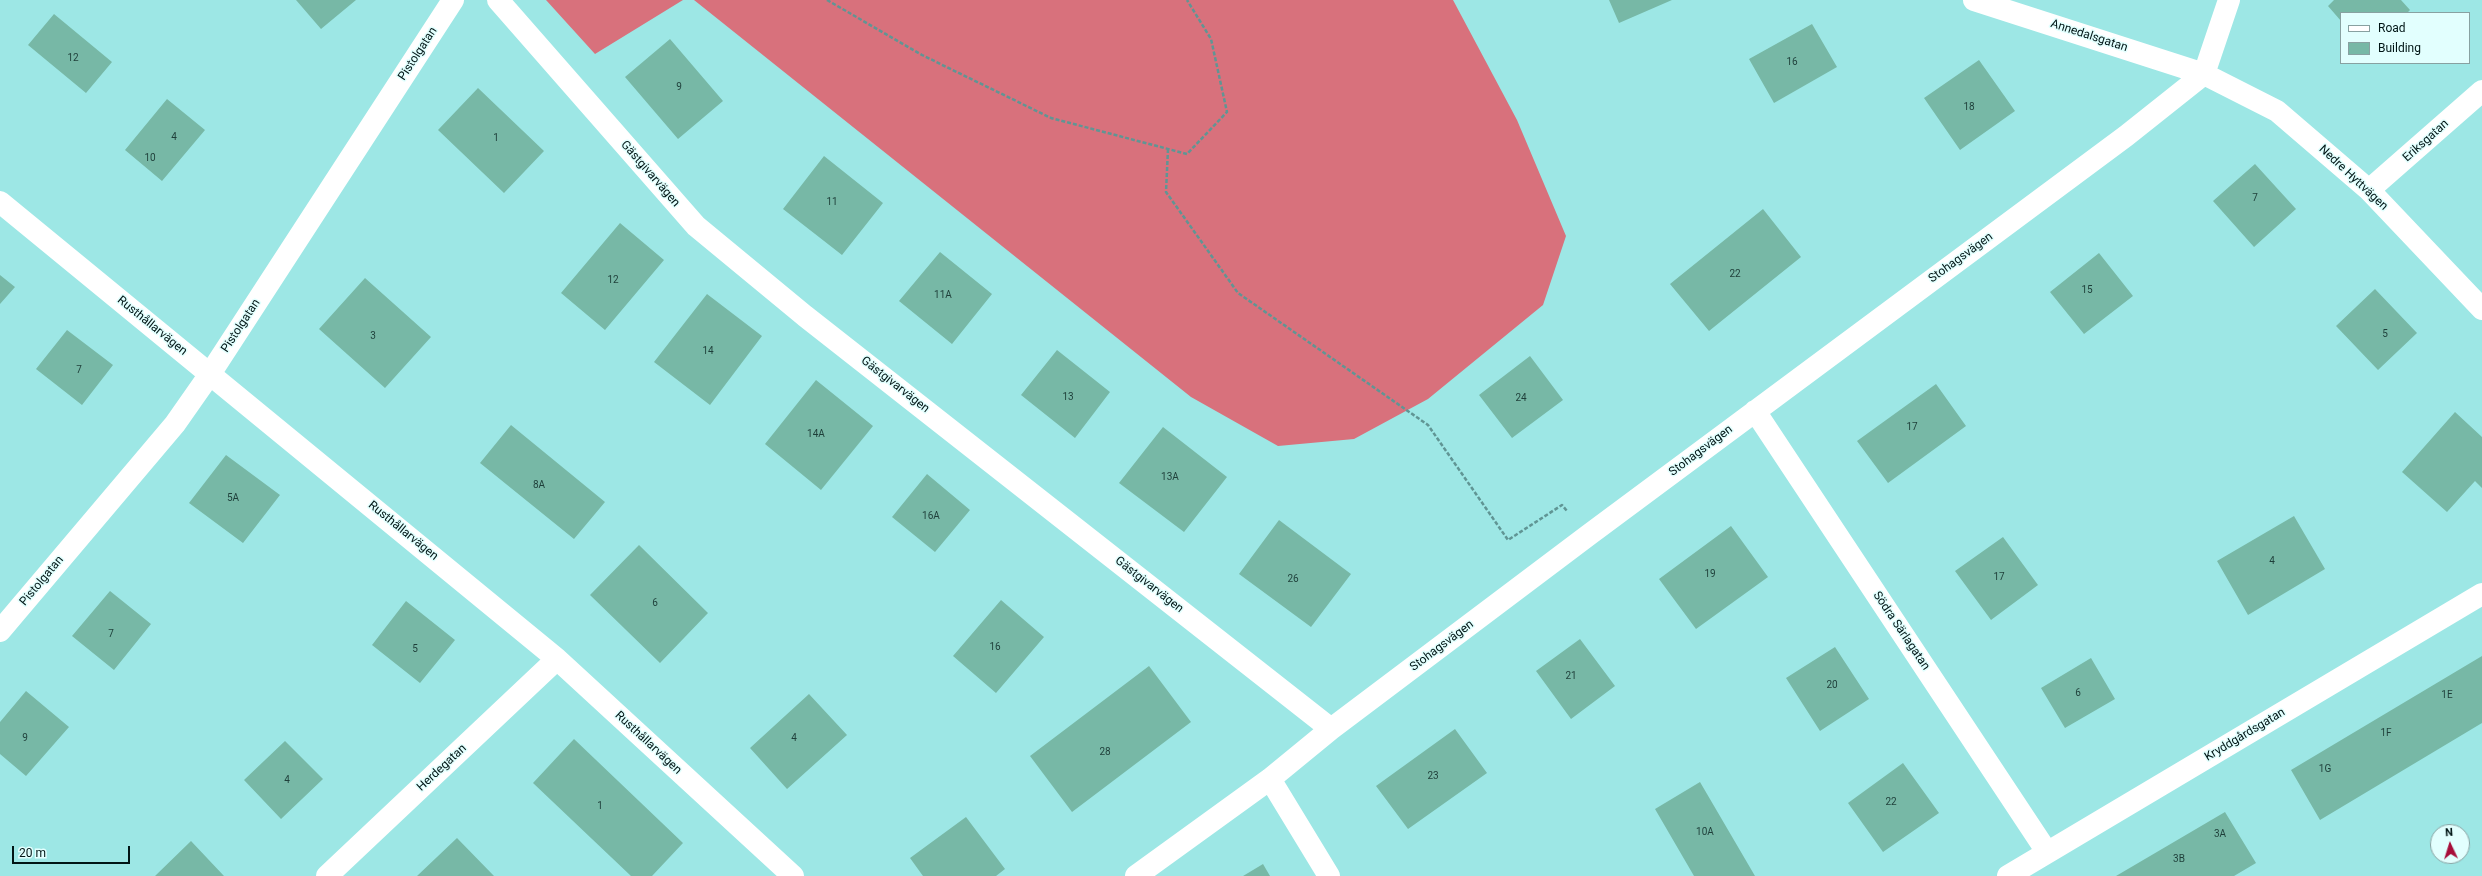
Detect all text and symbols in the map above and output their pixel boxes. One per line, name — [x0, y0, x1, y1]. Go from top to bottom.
legend — [2340, 12, 2470, 64]
street label: Annedalsgatan — [2049, 17, 2129, 55]
text: Road — [2378, 21, 2406, 35]
street label: Pistolgatan — [395, 25, 441, 83]
text: Building — [2378, 41, 2421, 55]
house number: 12 — [67, 52, 79, 64]
house number: 16 — [1786, 56, 1798, 68]
house number: 9 — [676, 81, 682, 93]
house number: 18 — [1963, 101, 1975, 113]
street label: Eriksgatan — [2400, 117, 2452, 165]
house number: 4 — [171, 131, 177, 143]
house number: 1 — [493, 132, 499, 144]
street label: Gästgivarvägen — [617, 138, 683, 210]
street label: Nedre Hyttvägen — [2316, 142, 2390, 214]
house number: 10 — [144, 152, 156, 164]
house number: 7 — [2252, 192, 2258, 204]
house number: 11 — [826, 196, 838, 208]
street label: Stohagsvägen — [1926, 230, 1996, 286]
house number: 22 — [1729, 268, 1741, 280]
house number: 12 — [607, 274, 619, 286]
house number: 15 — [2081, 284, 2093, 296]
house number: 11A — [934, 289, 952, 301]
street label: Rusthållarvägen — [114, 293, 190, 359]
street label: Pistolgatan — [218, 297, 264, 355]
house number: 5 — [2382, 328, 2388, 340]
house number: 3 — [370, 330, 376, 342]
house number: 14 — [702, 345, 714, 357]
street label: Gästgivarvägen — [858, 354, 932, 416]
house number: 7 — [76, 364, 82, 376]
house number: 13 — [1062, 391, 1074, 403]
house number: 24 — [1515, 392, 1527, 404]
house number: 17 — [1906, 421, 1918, 433]
street label: Stohagsvägen — [1666, 422, 1736, 480]
house number: 14A — [807, 428, 825, 440]
house number: 13A — [1161, 471, 1179, 483]
house number: 8A — [533, 479, 545, 491]
house number: 5A — [227, 492, 239, 504]
street label: Rusthållarvägen — [365, 498, 441, 564]
house number: 16A — [922, 510, 940, 522]
street label: Pistolgatan — [17, 553, 67, 609]
street label: Gästgivarvägen — [1112, 554, 1186, 616]
house number: 4 — [2269, 555, 2275, 567]
house number: 19 — [1704, 568, 1716, 580]
house number: 17 — [1993, 571, 2005, 583]
house number: 26 — [1287, 573, 1299, 585]
street label: Södra Särlagatan — [1869, 589, 1933, 673]
house number: 6 — [652, 597, 658, 609]
street label: Stohagsvägen — [1407, 617, 1477, 675]
house number: 7 — [108, 628, 114, 640]
house number: 16 — [989, 641, 1001, 653]
house number: 5 — [412, 643, 418, 655]
house number: 21 — [1565, 670, 1577, 682]
house number: 20 — [1826, 679, 1838, 691]
house number: 6 — [2075, 687, 2081, 699]
house number: 1E — [2441, 689, 2453, 701]
street label: Kryddgårdsgatan — [2202, 705, 2288, 765]
street label: Rusthållarvägen — [612, 708, 684, 778]
house number: 1F — [2380, 727, 2392, 739]
house number: 9 — [22, 732, 28, 744]
house number: 4 — [791, 732, 797, 744]
street label: Herdegatan — [414, 741, 470, 795]
house number: 28 — [1099, 746, 1111, 758]
house number: 1G — [2319, 763, 2331, 775]
house number: 23 — [1427, 770, 1439, 782]
house number: 4 — [284, 774, 290, 786]
house number: 22 — [1885, 796, 1897, 808]
house number: 1 — [597, 800, 603, 812]
north arrow — [2430, 824, 2470, 864]
house number: 10A — [1696, 826, 1714, 838]
text: N — [2445, 826, 2454, 839]
house number: 3A — [2214, 828, 2226, 840]
scale bar — [14, 838, 132, 864]
text: 20 m — [19, 846, 46, 860]
house number: 3B — [2173, 853, 2185, 865]

